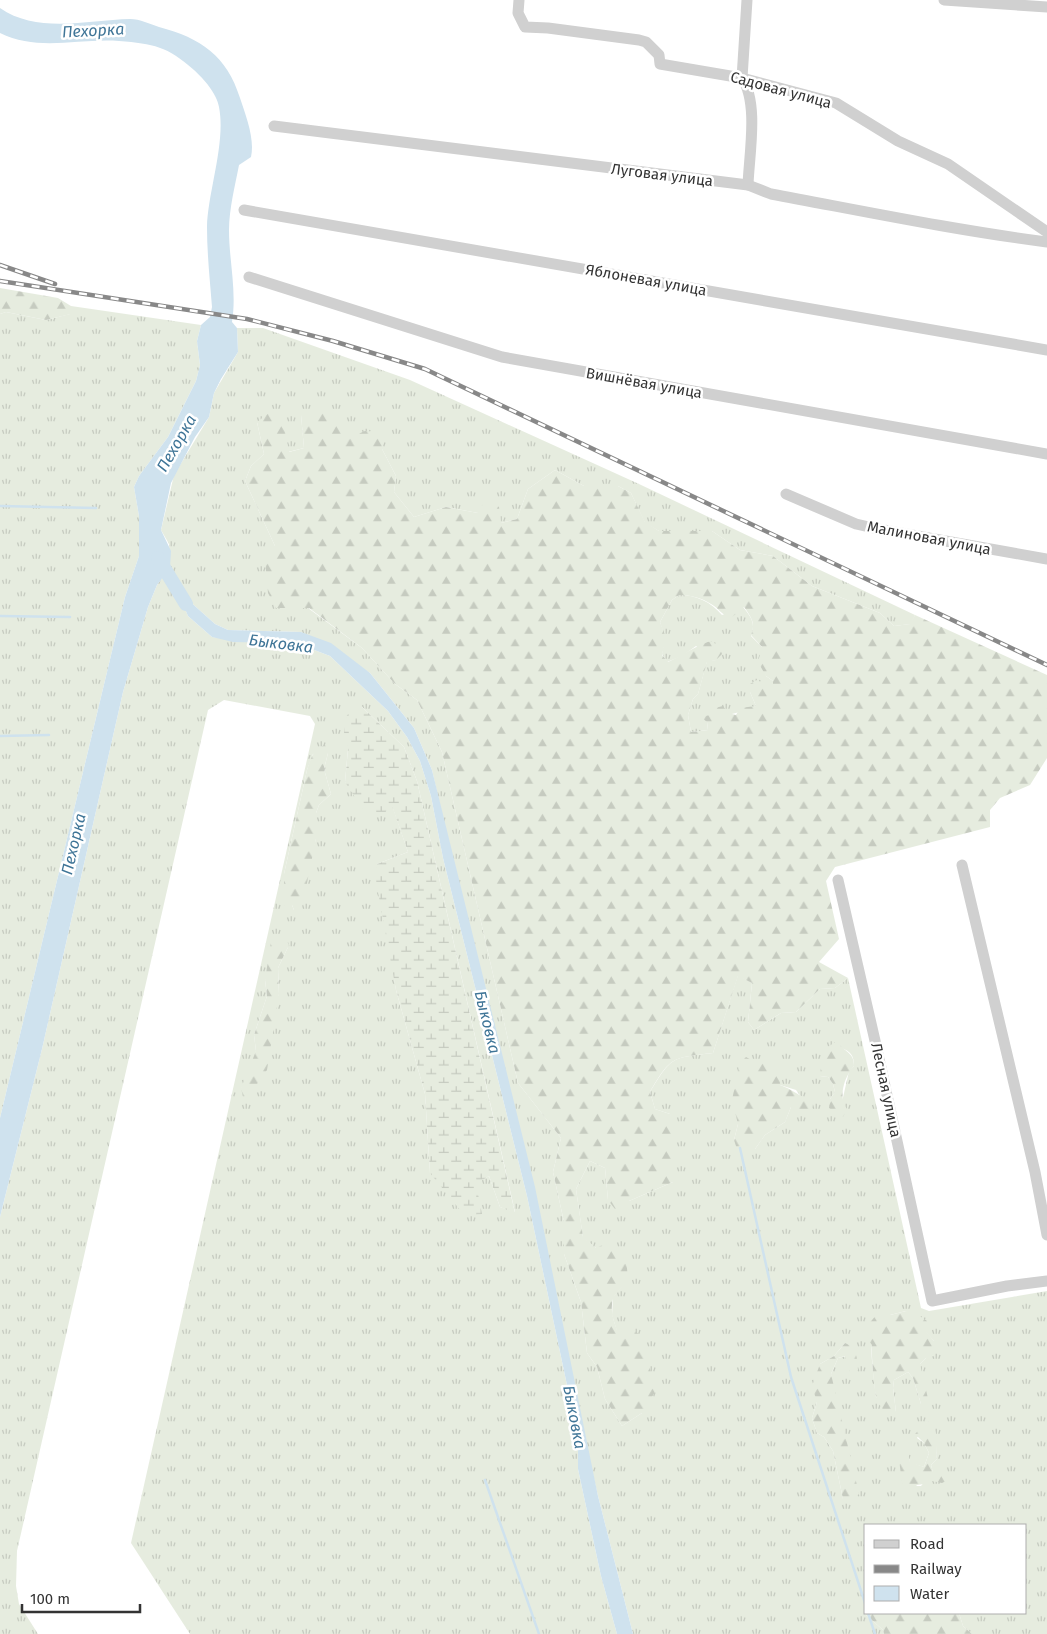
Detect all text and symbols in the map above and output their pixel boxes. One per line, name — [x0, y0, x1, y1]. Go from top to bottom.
water label: Пехорка — [61, 19, 125, 42]
street label: Садовая улица — [728, 68, 834, 112]
street label: Луговая улица — [610, 160, 714, 190]
street label: Яблоневая улица — [584, 260, 708, 300]
street label: Вишнёвая улица — [585, 364, 703, 402]
water label: Пехорка — [153, 411, 200, 475]
street label: Малиновая улица — [866, 517, 992, 559]
water label: Быковка — [248, 630, 314, 657]
water label: Пехорка — [57, 812, 90, 877]
water label: Быковка — [471, 989, 505, 1056]
street label: Лесная улица — [867, 1041, 905, 1139]
water label: Быковка — [559, 1384, 590, 1451]
legend — [864, 1524, 1027, 1614]
text: Road — [910, 1535, 945, 1553]
text: Railway — [910, 1560, 962, 1578]
scale bar — [22, 1582, 140, 1614]
text: Water — [910, 1585, 949, 1603]
text: 100 m — [30, 1590, 70, 1608]

